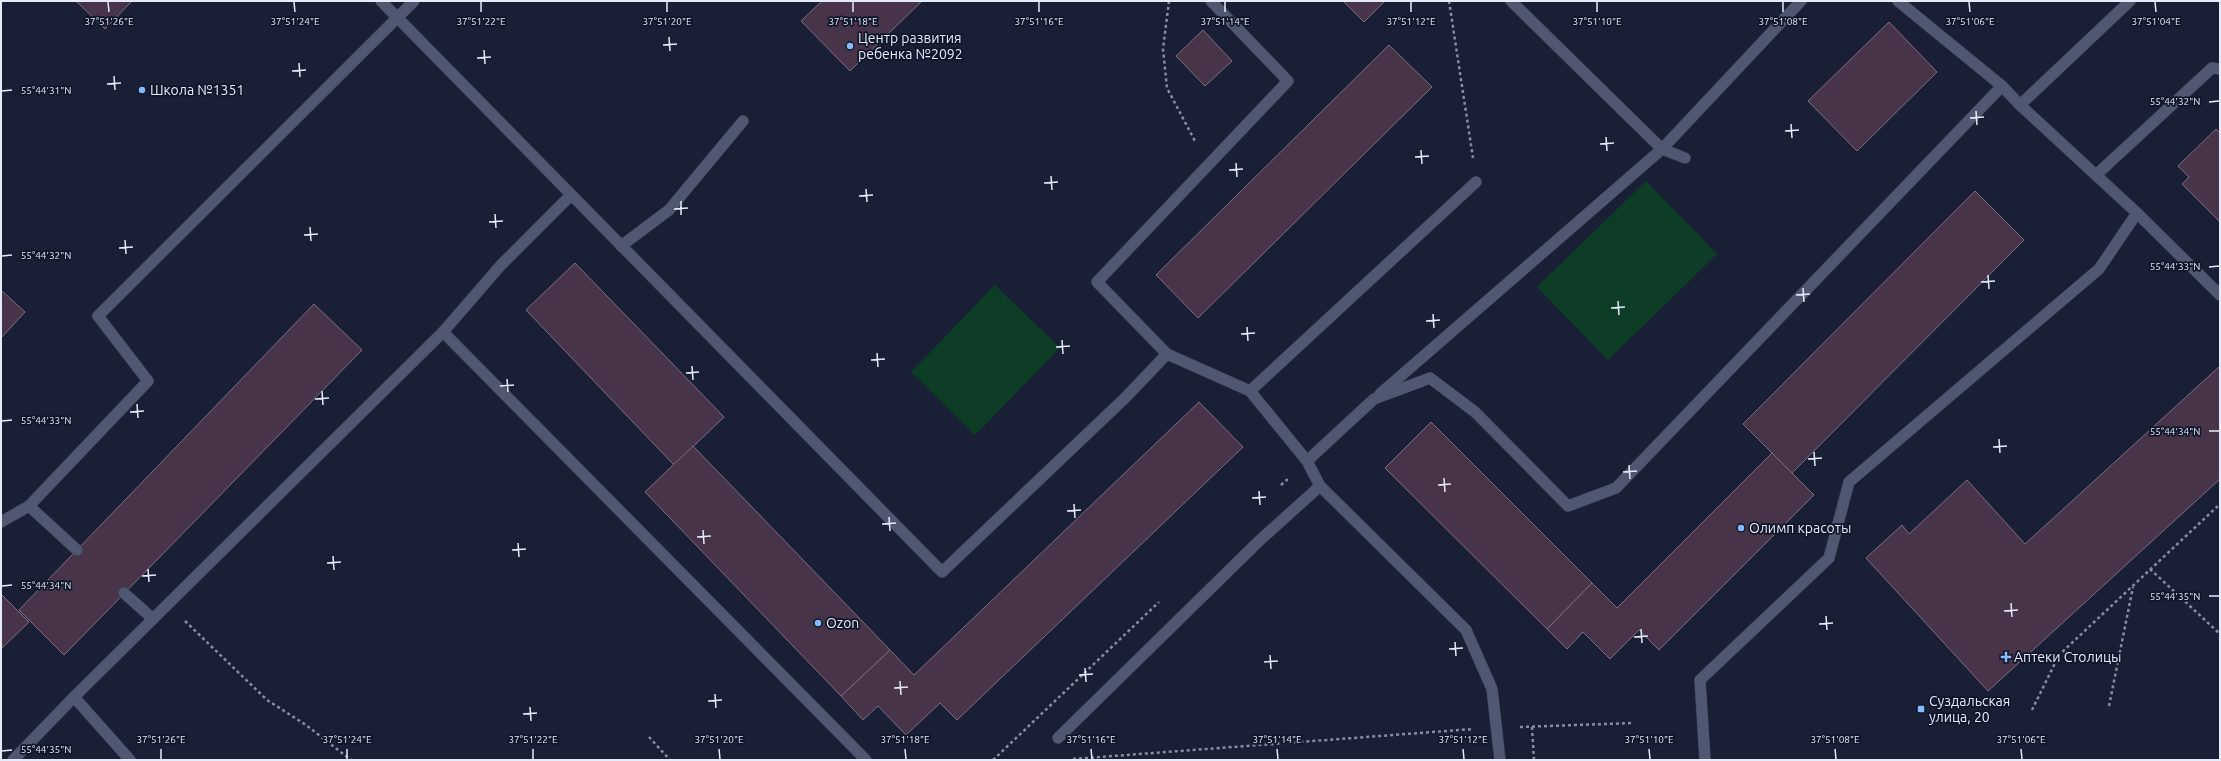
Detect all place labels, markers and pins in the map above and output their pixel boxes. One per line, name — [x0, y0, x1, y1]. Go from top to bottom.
place label: Центр развития ребенка №2092 — [858, 30, 963, 62]
marker: Центр развития ребенка №2092 — [845, 41, 855, 51]
place label: Школа №1351 — [150, 82, 244, 98]
marker: Школа №1351 — [137, 85, 147, 95]
place label: Олимп красоты — [1749, 520, 1851, 536]
marker: Олимп красоты — [1736, 523, 1746, 533]
place label: Ozon — [826, 615, 859, 631]
marker: Ozon — [813, 618, 823, 628]
place label: Аптеки Столицы — [2014, 649, 2122, 665]
marker: Аптеки Столицы — [2001, 652, 2011, 662]
place label: Суздальская улица, 20 — [1929, 693, 2010, 725]
marker: Суздальская улица, 20 — [1916, 704, 1926, 714]

